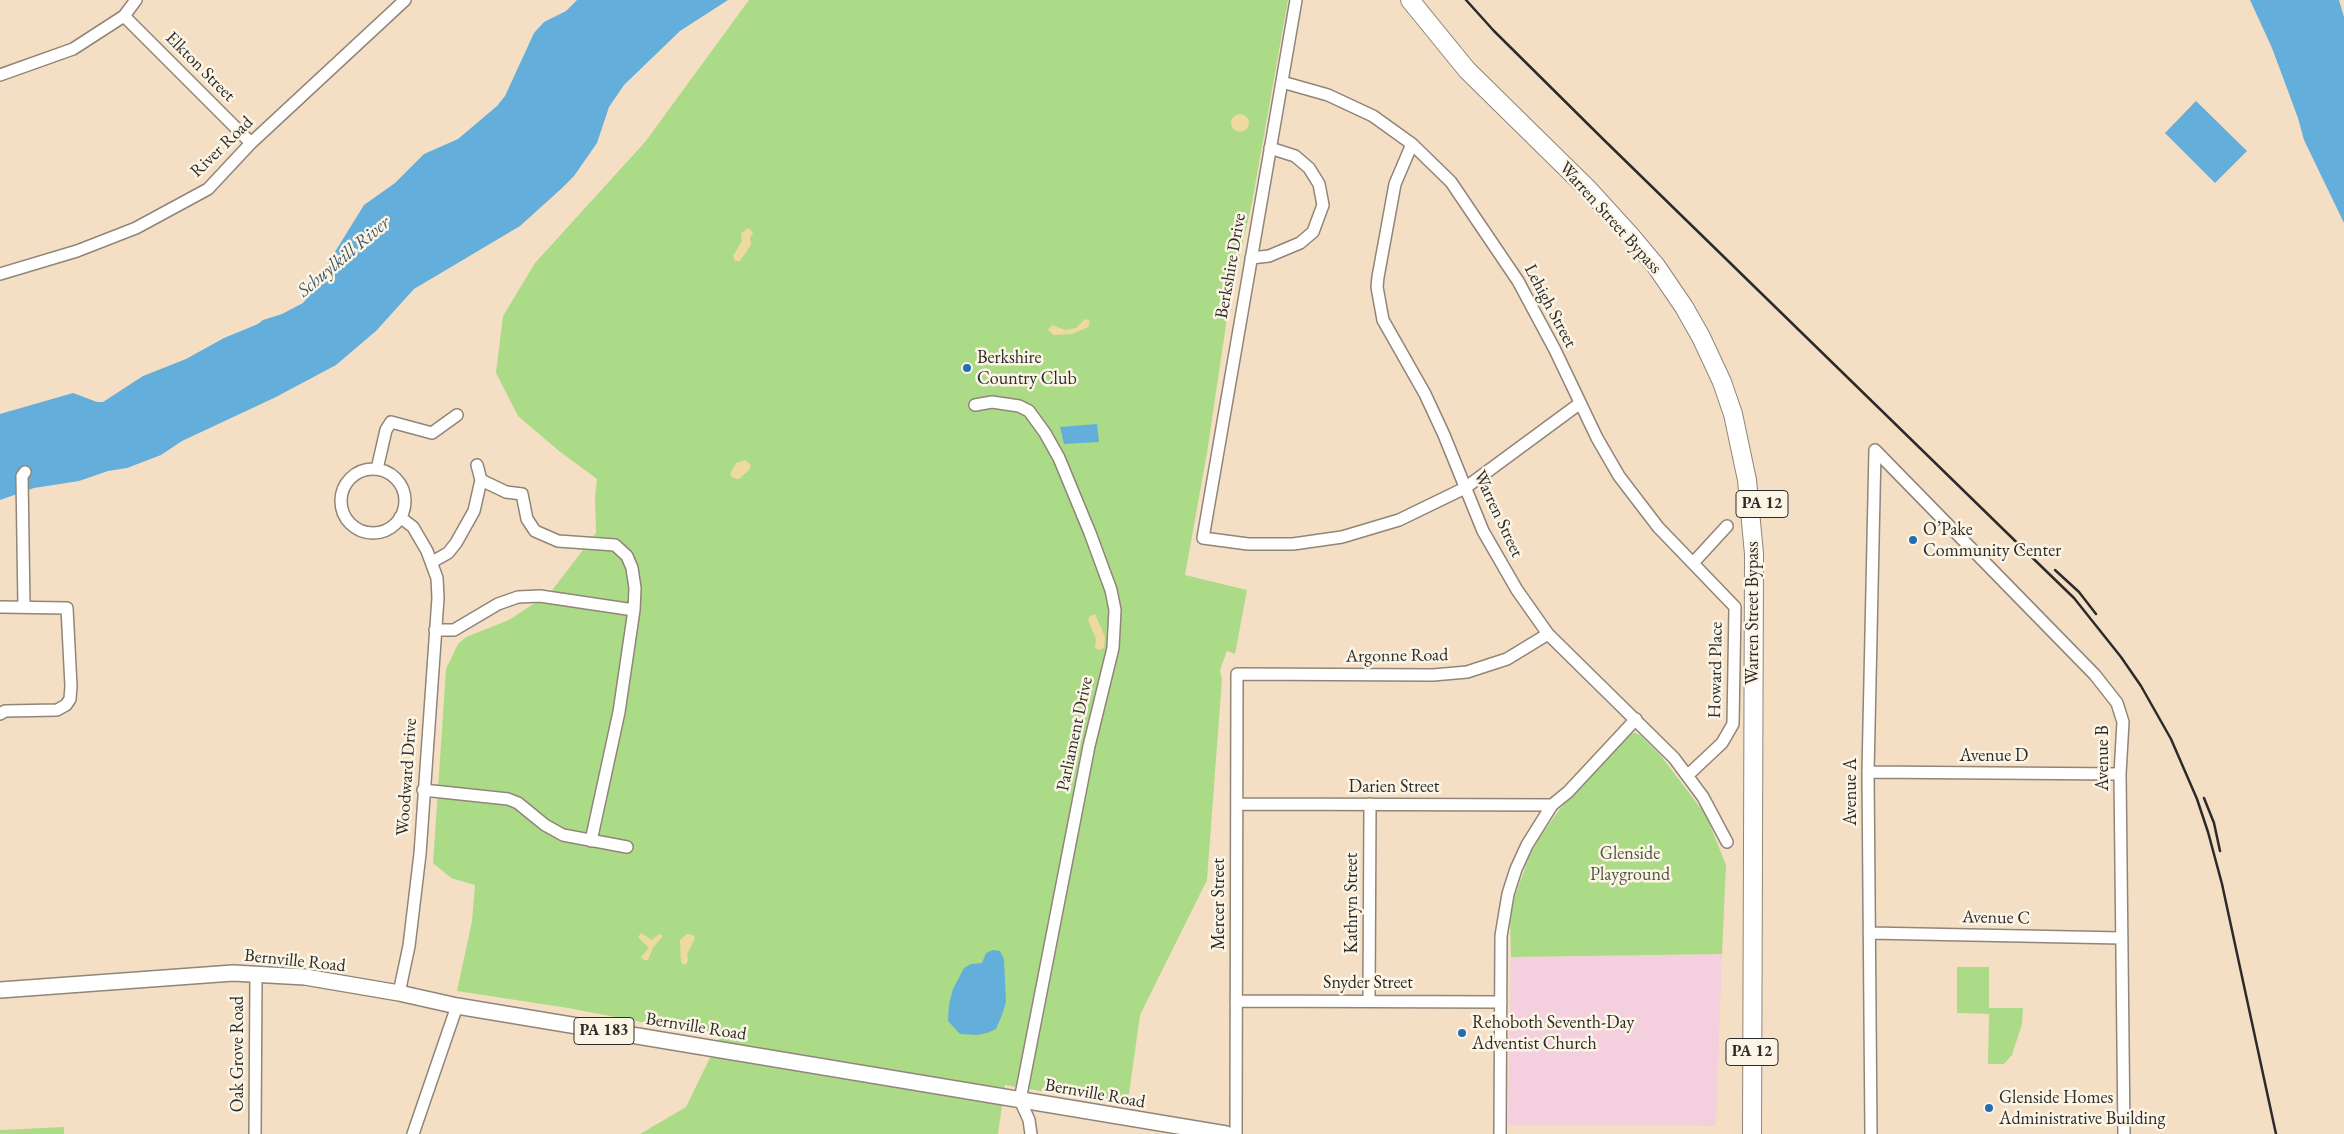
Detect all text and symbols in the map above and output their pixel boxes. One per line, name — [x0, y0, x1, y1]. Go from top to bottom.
street label: Elkton Street — [160, 27, 240, 107]
street label: River Road — [186, 112, 258, 182]
street label: Warren Street Bypass — [1554, 157, 1666, 279]
water label: Schuylkill River — [293, 212, 395, 302]
street label: Berkshire Drive — [1211, 212, 1251, 320]
street label: Lehigh Street — [1519, 261, 1581, 351]
place label: Berkshire Country Club — [977, 347, 1077, 389]
marker: Berkshire Country Club — [961, 362, 973, 374]
street label: Warren Street — [1468, 467, 1528, 561]
road number: PA 12 — [1736, 490, 1788, 518]
place label: O’Pake Community Center — [1923, 519, 2061, 562]
marker: O’Pake Community Center — [1907, 534, 1919, 546]
street label: Warren Street Bypass — [1742, 541, 1764, 685]
street label: Howard Place — [1704, 622, 1728, 718]
street label: Argonne Road — [1346, 644, 1448, 668]
street label: Parliament Drive — [1052, 675, 1098, 793]
street label: Woodward Drive — [392, 717, 422, 837]
street label: Avenue B — [2092, 725, 2114, 791]
street label: Avenue D — [1960, 745, 2028, 767]
street label: Avenue A — [1840, 758, 1862, 826]
street label: Darien Street — [1349, 776, 1439, 798]
park label: Glenside Playground — [1590, 843, 1670, 886]
street label: Kathryn Street — [1341, 853, 1363, 953]
street label: Mercer Street — [1208, 858, 1230, 950]
street label: Avenue C — [1962, 907, 2030, 929]
street label: Bernville Road — [243, 945, 347, 977]
street label: Snyder Street — [1323, 972, 1413, 994]
street label: Oak Grove Road — [227, 996, 249, 1112]
street label: Bernville Road — [644, 1008, 748, 1046]
place label: Rehoboth Seventh-Day Adventist Church — [1472, 1012, 1634, 1054]
road number: PA 183 — [574, 1018, 634, 1044]
marker: Rehoboth Seventh-Day Adventist Church — [1456, 1027, 1468, 1039]
road number: PA 12 — [1726, 1038, 1778, 1066]
street label: Bernville Road — [1043, 1075, 1147, 1113]
place label: Glenside Homes Administrative Building — [1999, 1087, 2165, 1130]
marker: Glenside Homes Administrative Building — [1983, 1102, 1995, 1114]

